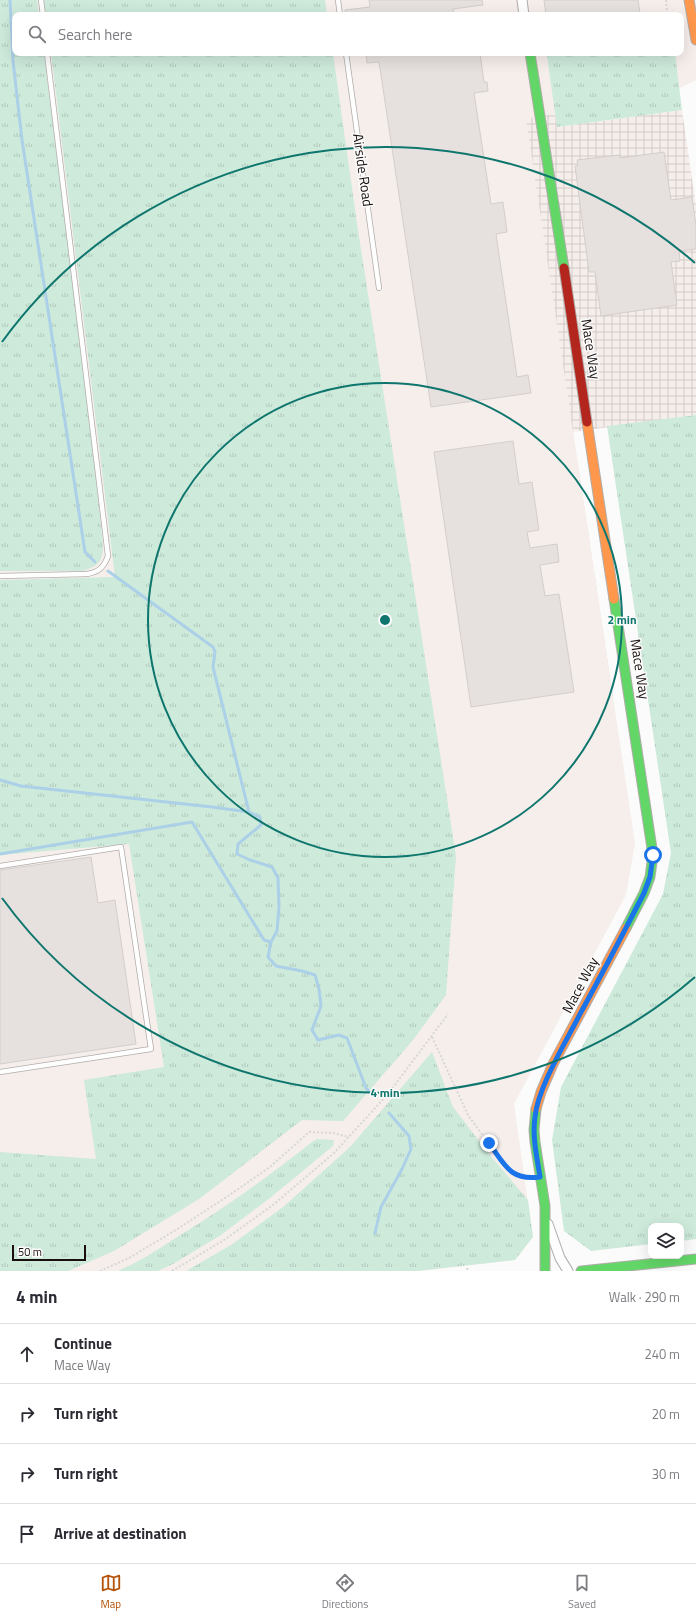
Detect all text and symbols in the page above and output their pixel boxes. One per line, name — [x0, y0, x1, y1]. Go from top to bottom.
search box — [12, 12, 684, 56]
icon: search — [26, 23, 48, 45]
text: Search here — [58, 23, 132, 46]
street label: Airside Road — [348, 132, 379, 208]
street label: Mace Way — [576, 317, 607, 381]
text: 2 min — [607, 610, 637, 629]
centre of rings — [378, 613, 392, 627]
street label: Mace Way — [625, 637, 656, 701]
route start — [644, 846, 662, 864]
street label: Mace Way — [556, 953, 603, 1017]
text: 4 min — [370, 1083, 400, 1102]
route end — [480, 1134, 498, 1152]
map controls — [648, 1223, 684, 1259]
button: layers — [648, 1223, 684, 1259]
scale bar — [12, 1243, 86, 1262]
text: 50 m — [18, 1244, 42, 1260]
text: 4 min — [16, 1284, 57, 1310]
text: Walk · 290 m — [609, 1287, 680, 1307]
text: Continue — [54, 1332, 112, 1355]
icon: ahead — [16, 1343, 38, 1365]
text: 240 m — [644, 1344, 680, 1364]
text: Mace Way — [54, 1355, 111, 1375]
text: Turn right — [54, 1402, 118, 1425]
icon: right — [16, 1403, 38, 1425]
text: 20 m — [652, 1404, 680, 1424]
text: Turn right — [54, 1462, 118, 1485]
icon: right — [16, 1463, 38, 1485]
text: 30 m — [652, 1464, 680, 1484]
text: Arrive at destination — [54, 1522, 187, 1545]
icon: arrive — [16, 1523, 38, 1545]
tab: Map — [100, 1572, 122, 1612]
tab: Directions — [322, 1572, 368, 1612]
tab: Saved — [568, 1572, 596, 1612]

